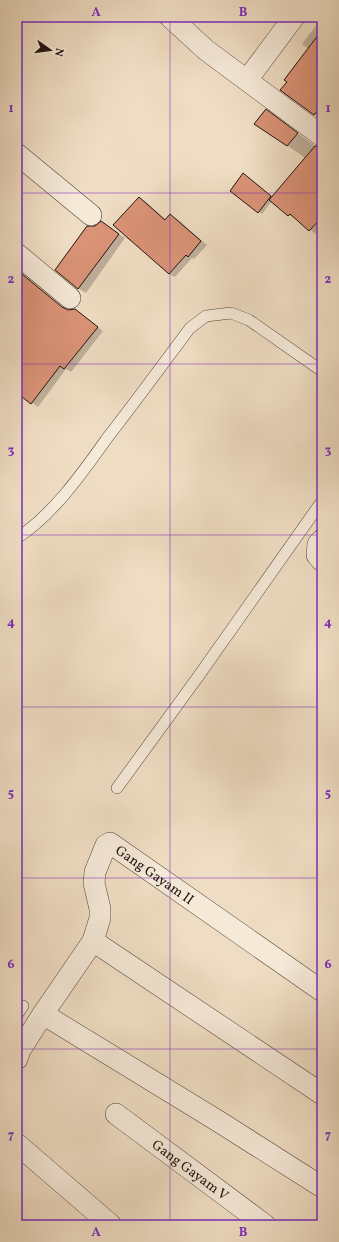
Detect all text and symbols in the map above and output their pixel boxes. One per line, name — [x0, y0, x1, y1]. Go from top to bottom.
text: A — [91, 4, 101, 22]
text: B — [239, 4, 248, 22]
north arrow — [30, 30, 70, 70]
text: N — [50, 46, 66, 58]
text: 1 — [8, 100, 14, 118]
text: 1 — [325, 100, 331, 118]
text: 2 — [8, 271, 15, 289]
text: 2 — [325, 271, 332, 289]
text: 3 — [8, 442, 15, 460]
text: 3 — [325, 442, 332, 460]
text: 4 — [7, 614, 15, 632]
text: 4 — [324, 614, 332, 632]
text: 5 — [8, 785, 14, 803]
text: 5 — [325, 785, 331, 803]
street label: Gang Gayam II — [111, 842, 197, 910]
text: 6 — [7, 956, 15, 974]
text: 6 — [324, 956, 332, 974]
text: 7 — [8, 1127, 14, 1145]
text: 7 — [325, 1127, 331, 1145]
street label: Gang Gayam V — [147, 1136, 232, 1206]
text: A — [91, 1224, 101, 1242]
text: B — [239, 1224, 248, 1242]

